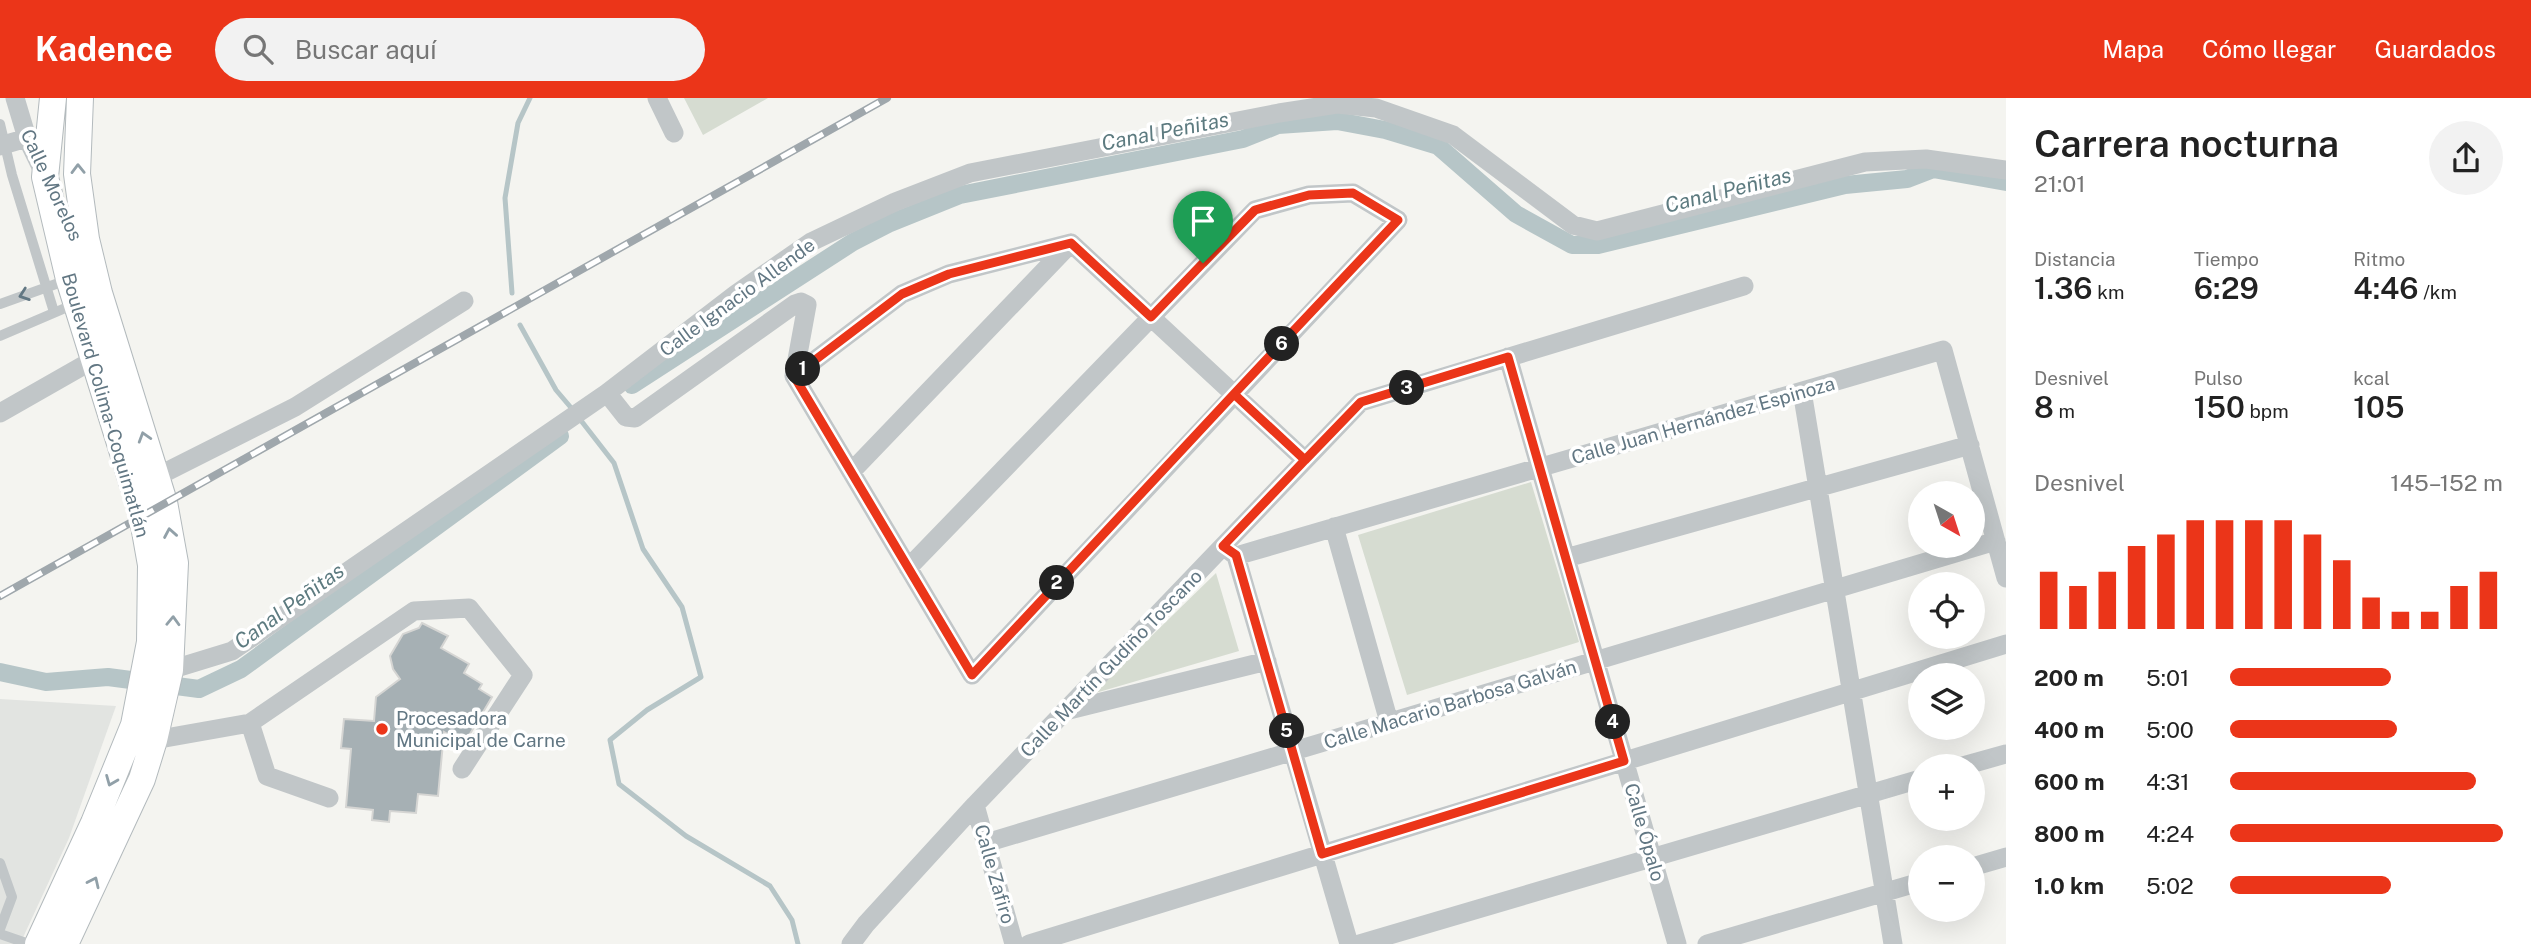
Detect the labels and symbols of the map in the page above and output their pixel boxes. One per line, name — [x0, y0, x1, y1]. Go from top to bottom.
water label: Canal Peñitas — [1099, 106, 1231, 156]
street label: Calle Morelos — [17, 126, 87, 244]
water label: Canal Peñitas — [1662, 162, 1794, 218]
one-way arrow — [70, 164, 86, 174]
pin — [1173, 191, 1233, 263]
street label: Calle Ignacio Allende — [655, 233, 819, 361]
street label: Boulevard Colima-Coquimatlán — [58, 270, 154, 540]
one-way arrow — [18, 287, 30, 301]
pin: 6 — [1264, 327, 1300, 362]
pin: 1 — [786, 352, 820, 386]
pin: 3 — [1390, 370, 1424, 406]
street label: Calle Juan Hernández Espinoza — [1569, 372, 1837, 468]
one-way arrow — [137, 431, 152, 443]
north arrow — [1908, 481, 1984, 558]
one-way arrow — [163, 527, 178, 539]
water label: Canal Peñitas — [229, 558, 349, 654]
street label: Calle Martín Gudiño Toscano — [1016, 565, 1206, 761]
pin: 2 — [1040, 566, 1074, 601]
one-way arrow — [166, 615, 181, 626]
street label: Calle Macario Barbosa Galván — [1321, 655, 1579, 753]
pin: 4 — [1596, 704, 1630, 740]
place label: Procesadora Municipal de Carne — [396, 707, 566, 751]
pin: 5 — [1270, 714, 1304, 748]
marker: Procesadora Municipal de Carne — [374, 721, 390, 737]
one-way arrow — [106, 774, 120, 786]
street label: Calle Ópalo — [1621, 780, 1669, 884]
street label: Calle Zafiro — [970, 822, 1020, 926]
one-way arrow — [86, 877, 100, 889]

